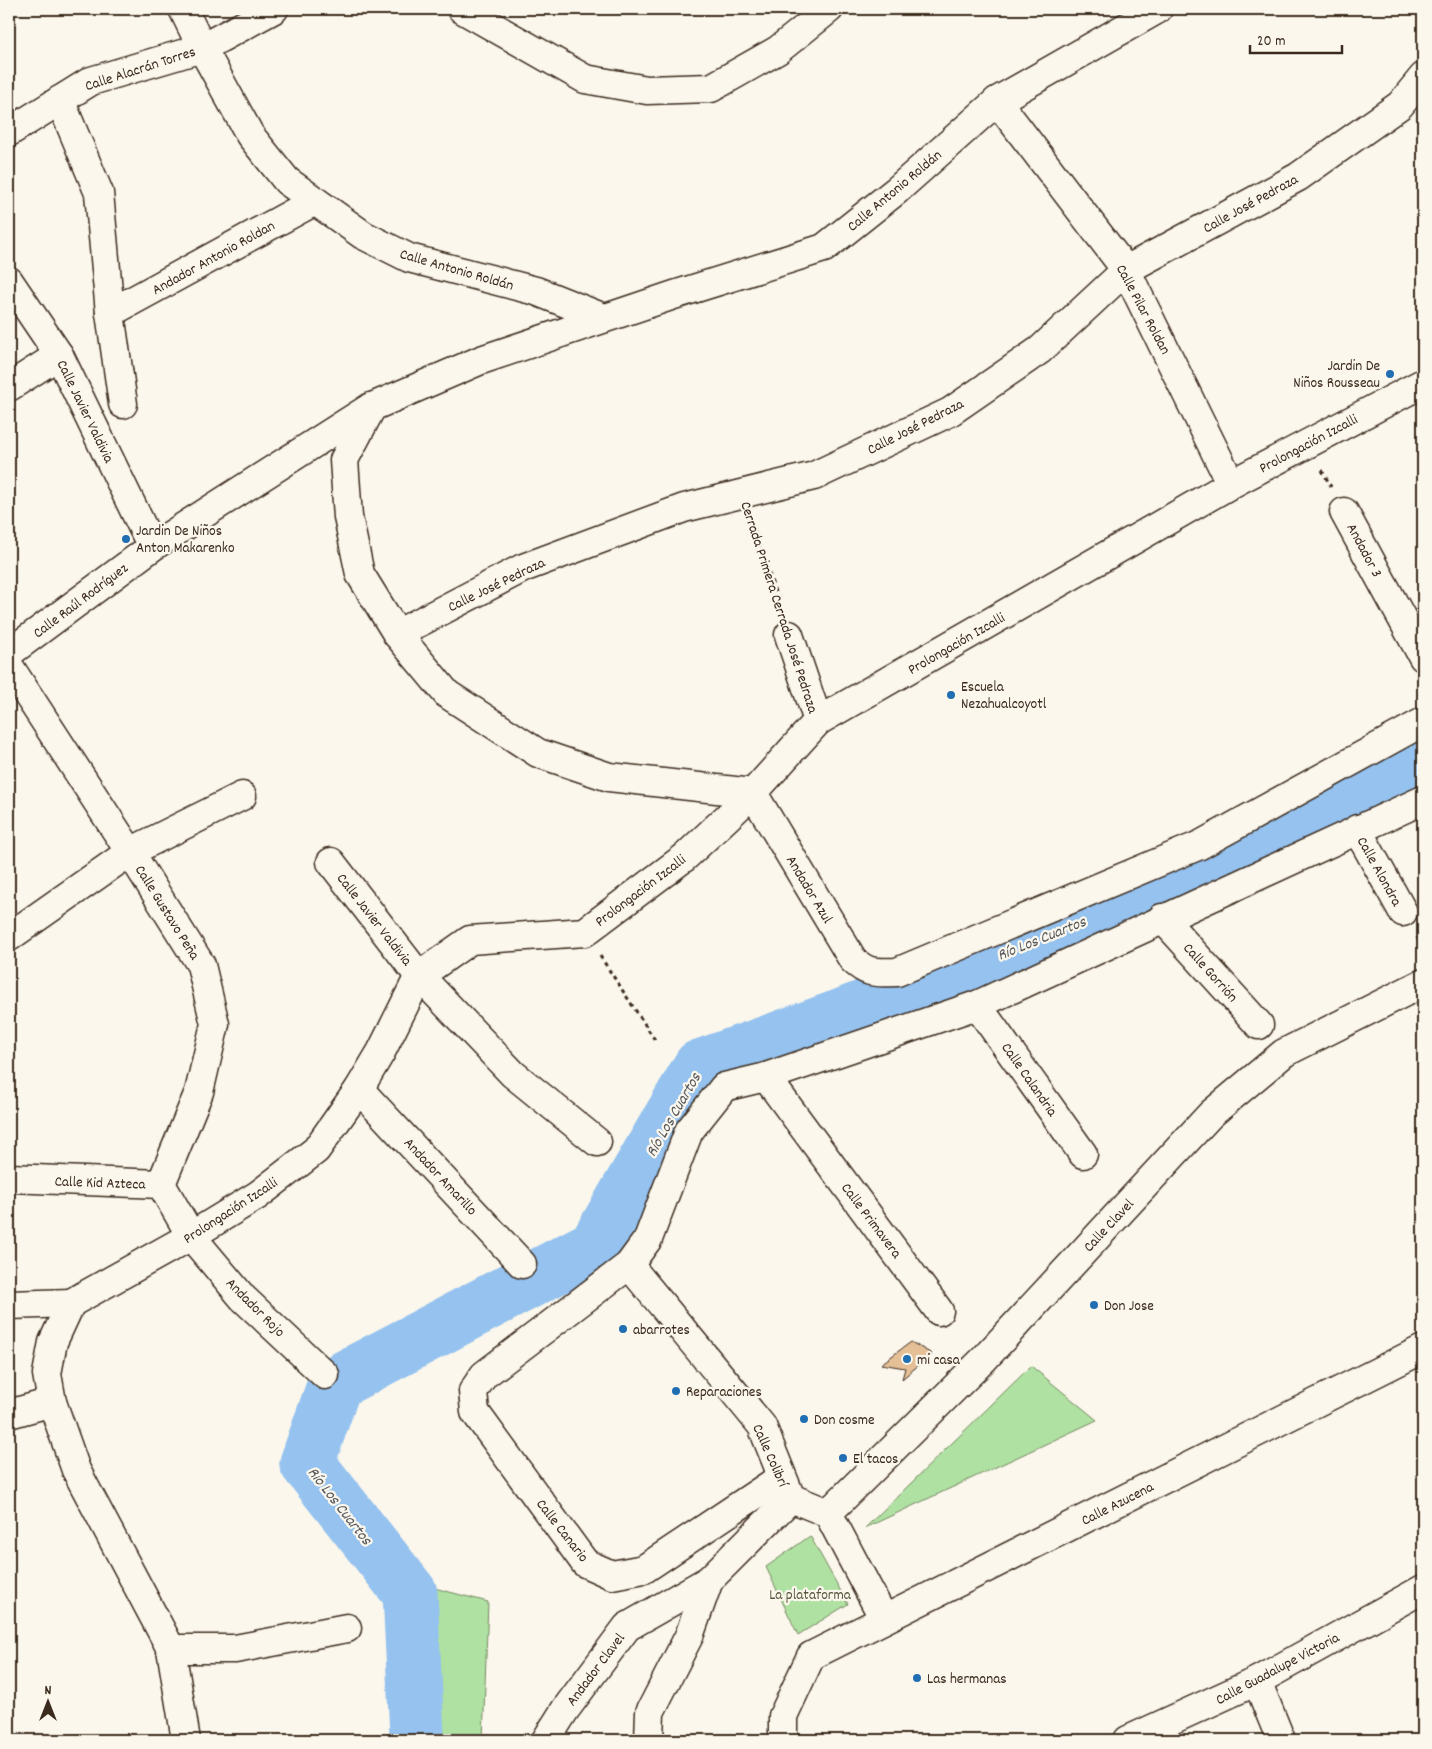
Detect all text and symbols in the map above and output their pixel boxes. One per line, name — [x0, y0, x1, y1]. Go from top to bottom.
scale bar — [1250, 22, 1342, 54]
text: 20 m — [1257, 31, 1285, 53]
street label: Calle Alacrán Torres — [82, 42, 199, 98]
street label: Calle Antonio Roldán — [843, 145, 947, 238]
street label: Calle José Pedraza — [1199, 169, 1303, 240]
street label: Andador Antonio Roldan — [148, 216, 280, 302]
street label: Calle Antonio Roldán — [397, 244, 516, 298]
street label: Calle Pilar Roldan — [1109, 261, 1175, 359]
place label: Jardin De Niños Rousseau — [1293, 356, 1380, 395]
street label: Calle Javier Valdivia — [50, 357, 119, 468]
marker: Jardin De Niños Rousseau — [1384, 368, 1396, 380]
street label: Calle José Pedraza — [864, 394, 969, 462]
street label: Prolongación Izcalli — [1256, 409, 1362, 480]
street label: Cerrada Primera Cerrada José Pedraza — [733, 499, 823, 717]
street label: Andador 3 — [1340, 520, 1387, 582]
place label: Jardin De Niños Anton Makarenko — [136, 521, 235, 560]
marker: Jardin De Niños Anton Makarenko — [120, 533, 132, 545]
street label: Calle José Pedraza — [445, 552, 550, 619]
street label: Calle Raúl Rodríguez — [29, 558, 134, 645]
street label: Prolongación Izcalli — [904, 608, 1010, 681]
place label: Escuela Nezahualcoyotl — [961, 677, 1047, 716]
marker: Escuela Nezahualcoyotl — [945, 689, 957, 701]
street label: Calle Alondra — [1350, 833, 1407, 912]
street label: Prolongación Izcalli — [591, 850, 692, 933]
street label: Andador Azul — [779, 852, 837, 929]
street label: Calle Gustavo Peña — [128, 861, 205, 966]
street label: Calle Javier Valdivia — [330, 869, 417, 972]
water label: Río Los Cuartos — [994, 911, 1091, 968]
street label: Calle Gorrión — [1177, 939, 1242, 1008]
street label: Calle Calandria — [995, 1039, 1063, 1122]
water label: Río Los Cuartos — [641, 1068, 708, 1162]
street label: Andador Amarillo — [398, 1133, 482, 1222]
street label: Calle Kid Azteca — [54, 1171, 147, 1197]
street label: Prolongación Izcalli — [179, 1173, 283, 1251]
street label: Calle Primavera — [835, 1179, 907, 1264]
street label: Calle Clavel — [1079, 1194, 1140, 1258]
street label: Andador Rojo — [220, 1274, 290, 1343]
place label: Don Jose — [1104, 1296, 1154, 1318]
marker: Don Jose — [1088, 1299, 1100, 1311]
place label: abarrotes — [633, 1320, 690, 1342]
marker: abarrotes — [617, 1323, 629, 1335]
place label: mi casa — [917, 1350, 961, 1372]
marker: mi casa — [901, 1353, 913, 1365]
place label: Reparaciones — [686, 1382, 762, 1404]
marker: Reparaciones — [670, 1385, 682, 1397]
place label: Don cosme — [814, 1410, 875, 1432]
marker: Don cosme — [798, 1413, 810, 1425]
street label: Calle Colibrí — [746, 1421, 793, 1492]
place label: El tacos — [853, 1449, 898, 1471]
marker: El tacos — [837, 1452, 849, 1464]
water label: Río Los Cuartos — [301, 1463, 378, 1551]
street label: Calle Azucena — [1078, 1477, 1159, 1532]
street label: Calle Canario — [530, 1495, 593, 1568]
park label: La plataforma — [769, 1585, 852, 1607]
street label: Calle Guadalupe Victoria — [1212, 1627, 1345, 1712]
street label: Andador Clavel — [562, 1629, 632, 1711]
place label: Las hermanas — [927, 1669, 1007, 1691]
marker: Las hermanas — [911, 1672, 923, 1684]
north arrow — [22, 1676, 72, 1726]
text: N — [45, 1681, 52, 1701]

